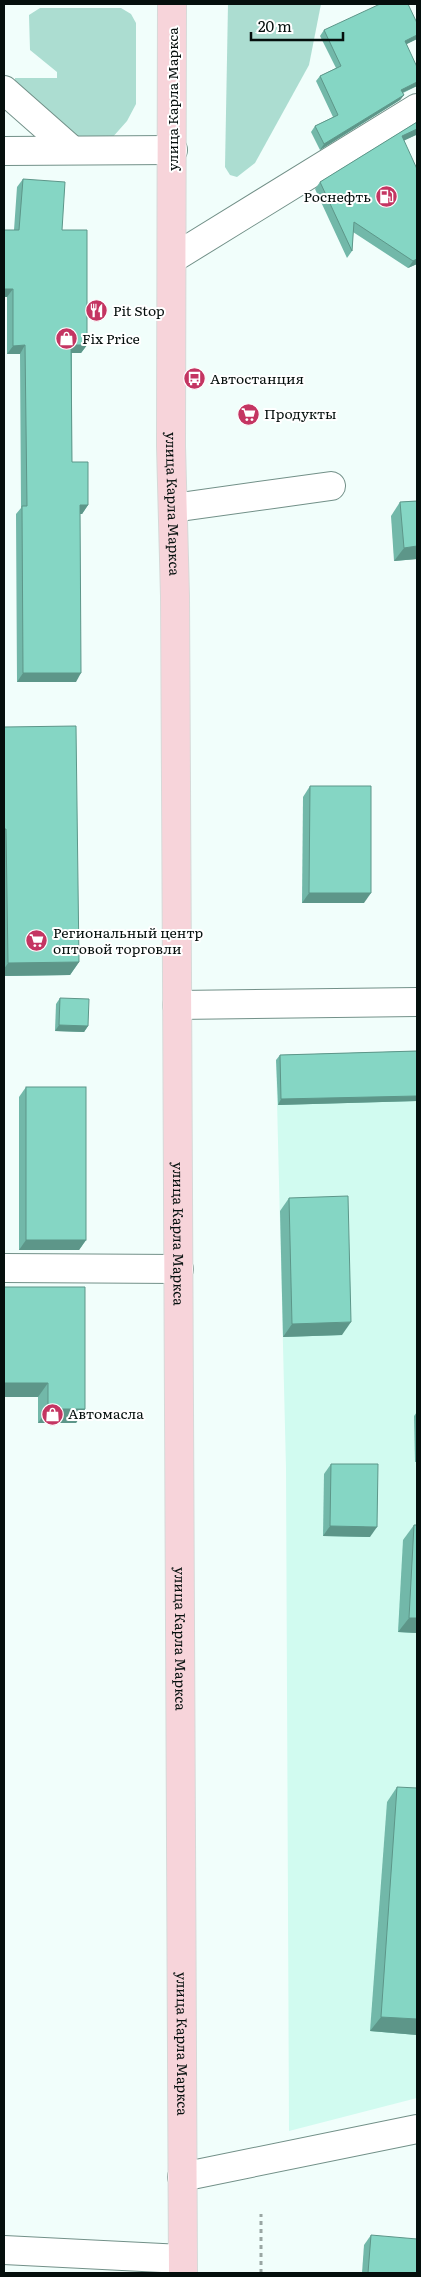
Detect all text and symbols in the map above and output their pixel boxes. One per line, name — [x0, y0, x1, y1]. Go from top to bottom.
scale bar — [251, 10, 344, 42]
text: 20 m — [258, 14, 292, 37]
street label: улица Карла Маркса — [162, 27, 182, 171]
fuel station icon: Роснефть — [375, 185, 399, 209]
place label: Роснефть — [304, 186, 371, 206]
restaurant icon: Pit Stop — [85, 299, 109, 323]
place label: Pit Stop — [113, 300, 165, 320]
shop icon: Fix Price — [54, 327, 78, 351]
place label: Fix Price — [82, 328, 140, 348]
bus stop icon: Автостанция — [182, 367, 206, 391]
place label: Автостанция — [210, 368, 304, 388]
supermarket icon: Продукты — [236, 402, 260, 426]
place label: Продукты — [264, 403, 337, 423]
street label: улица Карла Маркса — [162, 432, 185, 577]
place label: Региональный центр оптовой торговли — [53, 922, 203, 958]
supermarket icon: Региональный центр оптовой торговли — [25, 929, 49, 953]
street label: улица Карла Маркса — [169, 1162, 190, 1306]
shop icon: Автомасла — [40, 1402, 64, 1426]
place label: Автомасла — [68, 1403, 144, 1423]
street label: улица Карла Маркса — [171, 1567, 191, 1711]
street label: улица Карла Маркса — [173, 1972, 193, 2116]

